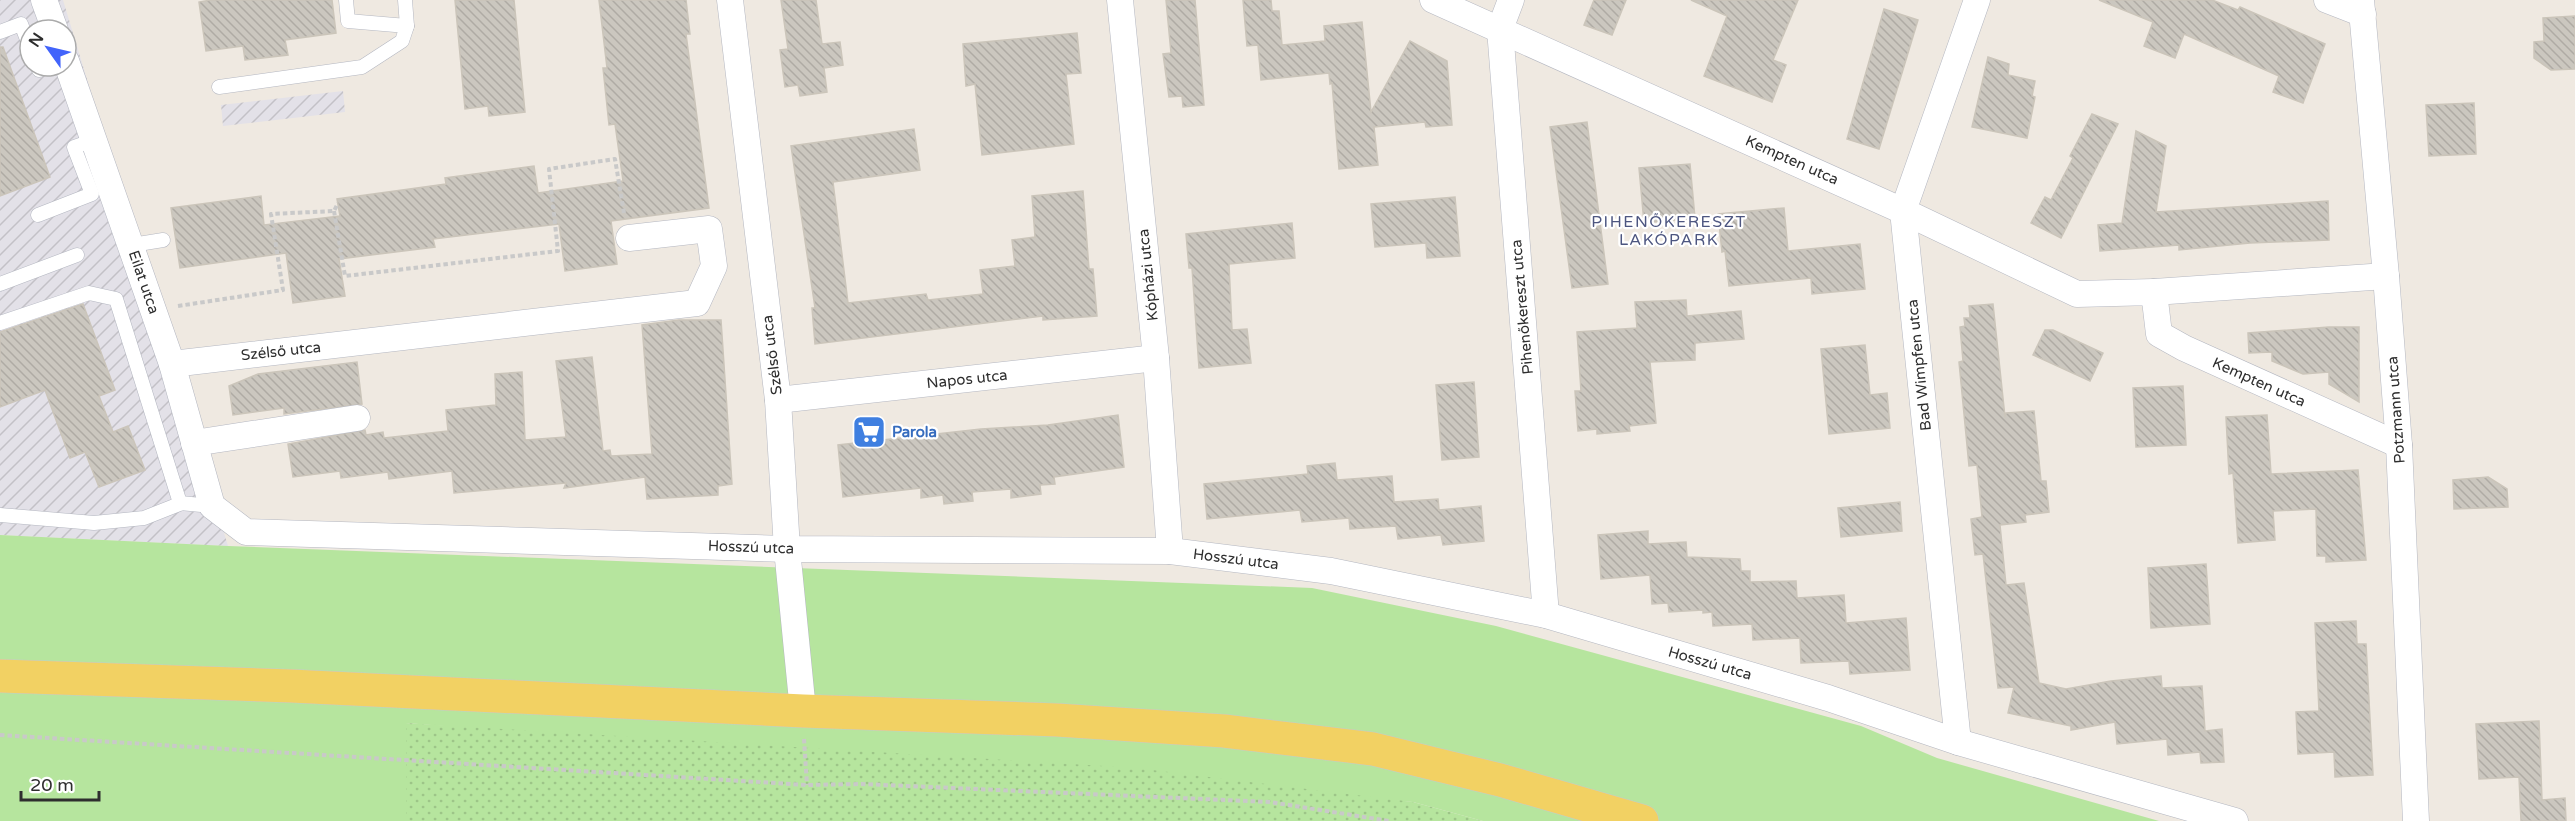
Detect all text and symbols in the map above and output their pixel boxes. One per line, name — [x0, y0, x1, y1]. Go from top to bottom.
north arrow — [18, 18, 78, 78]
text: N — [25, 29, 48, 51]
street label: Kempten utca — [1743, 131, 1841, 189]
district label: PIHENŐKERESZT LAKÓPARK — [1591, 212, 1747, 250]
street label: Kópházi utca — [1134, 228, 1162, 322]
street label: Pihenőkereszt utca — [1507, 239, 1537, 375]
street label: Eilat utca — [125, 248, 163, 316]
street label: Bad Wimpfen utca — [1903, 298, 1935, 432]
street label: Szélső utca — [758, 314, 786, 396]
street label: Szélső utca — [240, 338, 322, 364]
street label: Kempten utca — [2210, 353, 2308, 411]
street label: Potzmann utca — [2383, 356, 2409, 464]
street label: Napos utca — [926, 366, 1008, 392]
supermarket icon: Parola — [851, 414, 887, 450]
place label: Parola — [892, 423, 937, 441]
street label: Hosszú utca — [708, 536, 794, 558]
street label: Hosszú utca — [1192, 545, 1280, 573]
street label: Hosszú utca — [1666, 642, 1754, 684]
scale bar — [21, 764, 99, 802]
text: 20 m — [30, 774, 74, 796]

